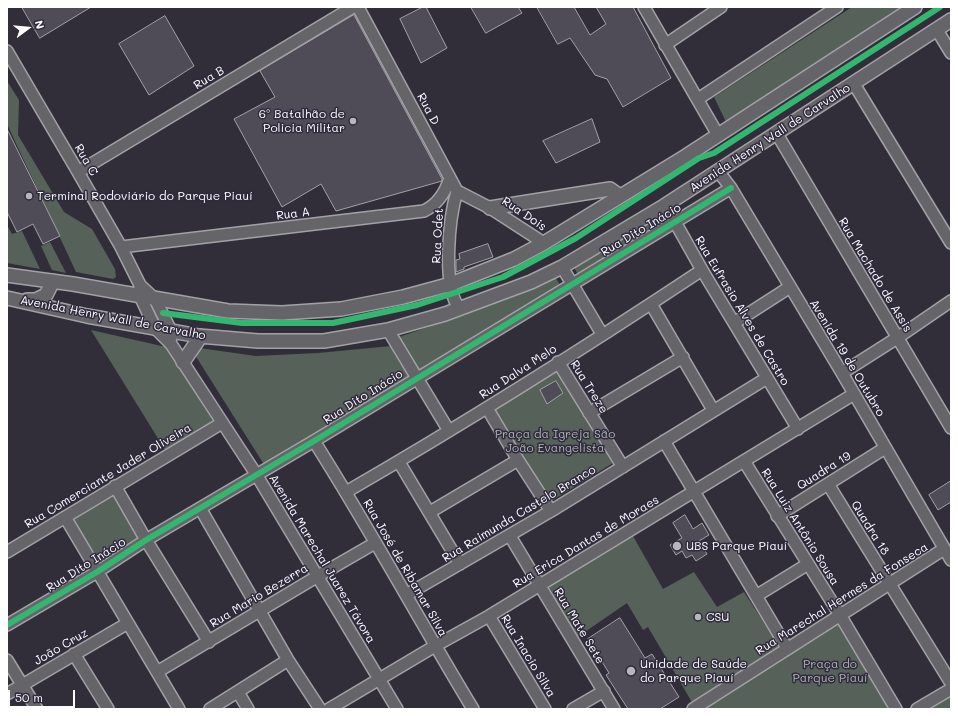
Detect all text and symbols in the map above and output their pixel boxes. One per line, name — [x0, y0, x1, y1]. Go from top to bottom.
north arrow — [8, 8, 48, 48]
text: N — [32, 18, 48, 31]
street label: Rua B — [191, 63, 227, 93]
street label: Avenida Henry Wall de Carvalho — [687, 81, 853, 195]
street label: Rua D — [414, 91, 442, 127]
place label: 6º Batalhão de Policia Militar — [259, 107, 345, 135]
marker: 6º Batalhão de Policia Militar — [348, 116, 358, 126]
street label: Rua C — [71, 142, 101, 178]
place label: Terminal Rodoviário do Parque Piauí — [37, 189, 253, 203]
marker: Terminal Rodoviário do Parque Piauí — [24, 191, 34, 201]
street label: Rua Dois — [499, 194, 549, 234]
street label: Rua Dito Inácio — [598, 200, 684, 260]
street label: Rua A — [275, 205, 311, 223]
street label: Rua Odet — [429, 208, 447, 264]
street label: Rua Machado de Assis — [835, 215, 915, 335]
street label: Rua Eufrasio Alves de Castro — [692, 234, 792, 388]
street label: Avenida Henry Wall de Carvalho — [19, 293, 207, 343]
street label: Avenida 19 de Outubro — [806, 297, 888, 419]
street label: Rua Dalva Melo — [477, 342, 559, 402]
street label: Rua Treze — [567, 358, 611, 416]
street label: Rua Dito Inácio — [321, 367, 405, 427]
street label: Rua Comerciante Jader Oliveira — [22, 420, 194, 532]
park label: Praça da Igreja São João Evangelista — [495, 427, 615, 455]
street label: Quadra 19 — [794, 449, 854, 493]
street label: Rua Raimunda Castelo Branco — [440, 462, 598, 566]
street label: Rua Luiz Antônio Sousa — [758, 466, 842, 588]
street label: Avenida Marechal Juarez Távora — [266, 472, 378, 646]
street label: Rua Erica Dantas de Moraes — [510, 493, 662, 591]
street label: Rua José de Ribamar Silva — [360, 497, 450, 639]
street label: Quadra 18 — [848, 498, 892, 558]
street label: Rua Dito Inácio — [44, 535, 128, 595]
place label: UBS Parque Piauí — [686, 539, 787, 553]
marker: UBS Parque Piauí — [671, 540, 683, 552]
street label: Rua Marechal Hermes da Fonseca — [753, 540, 931, 658]
street label: Rua Mario Bezerra — [207, 561, 311, 631]
street label: Rua Mate Sete — [551, 585, 607, 667]
place label: CSU — [706, 610, 729, 624]
street label: Rua Inacio Silva — [498, 612, 558, 700]
marker: CSU — [693, 612, 703, 622]
street label: João Cruz — [31, 626, 91, 668]
place label: Unidade de Saúde do Parque Piauí — [640, 657, 747, 685]
park label: Praça do Parque Piauí — [792, 657, 868, 685]
marker: Unidade de Saúde do Parque Piauí — [625, 665, 637, 677]
scale bar — [10, 682, 77, 708]
text: 50 m — [15, 689, 43, 705]

